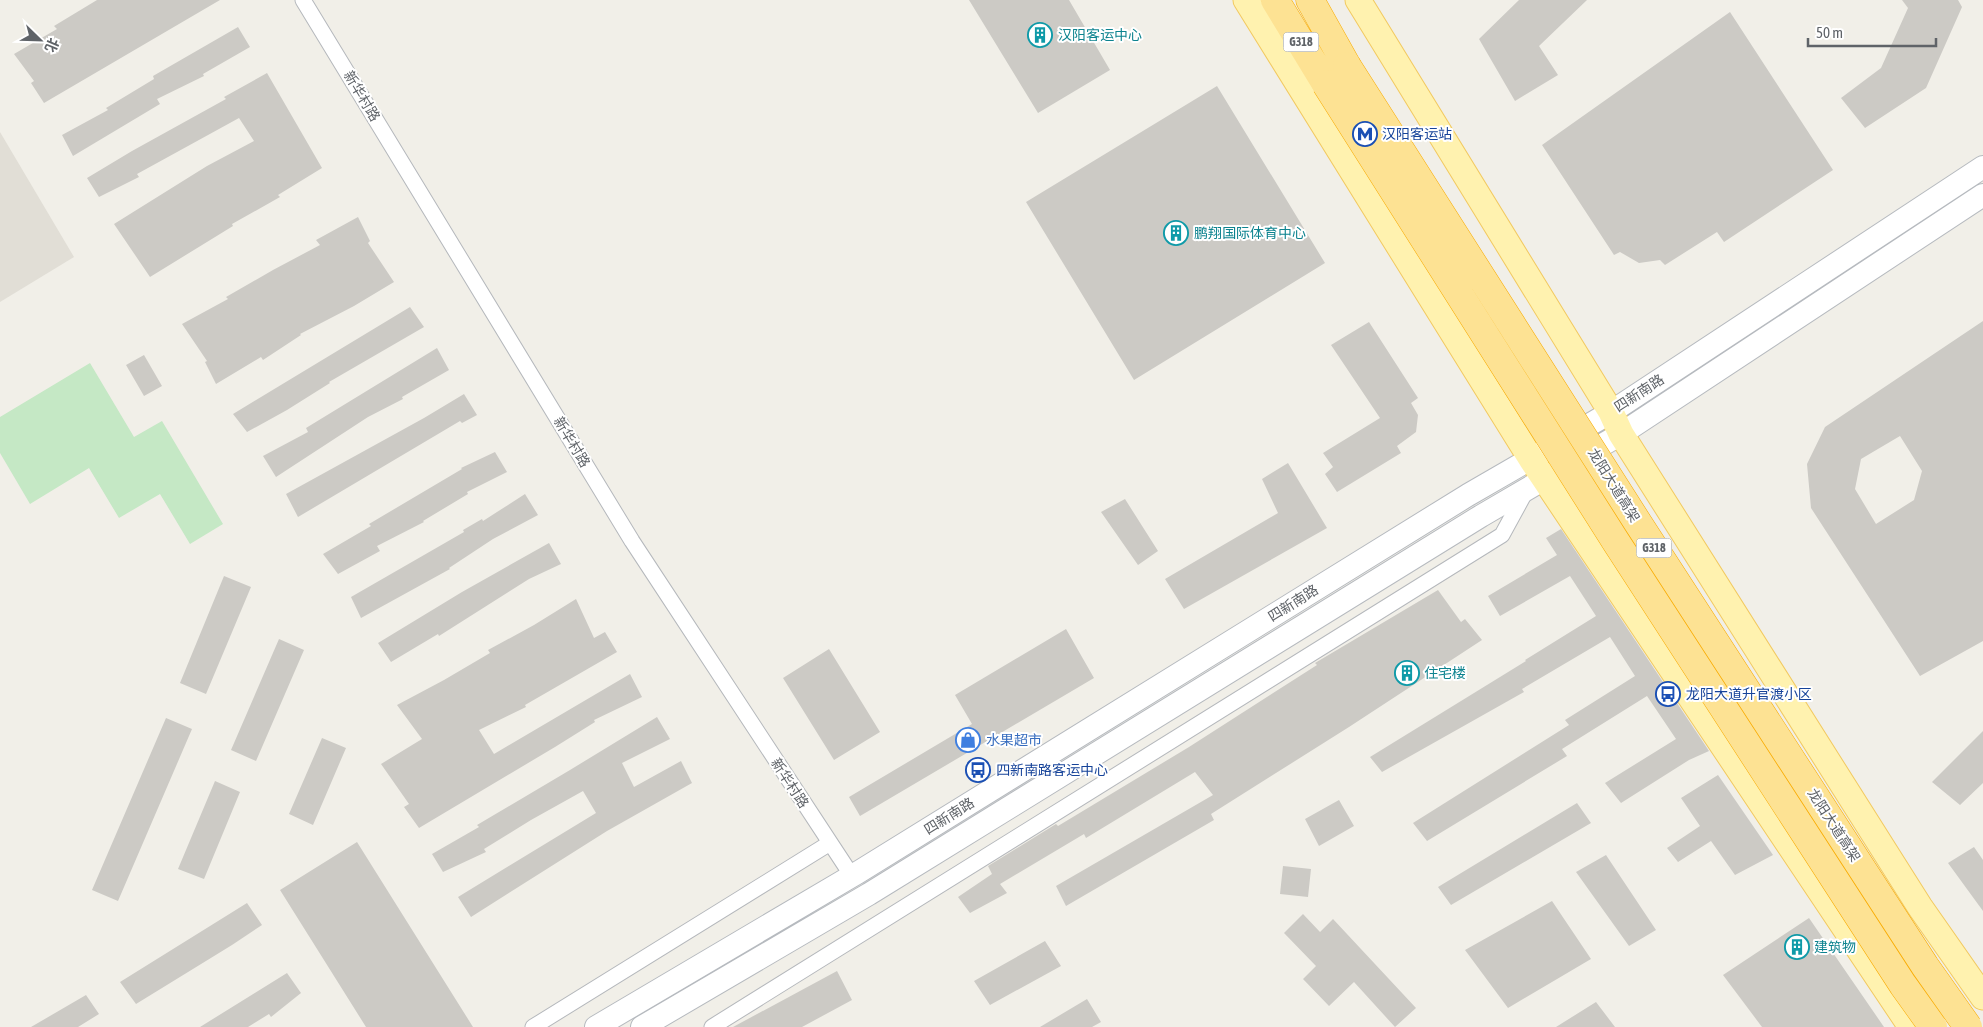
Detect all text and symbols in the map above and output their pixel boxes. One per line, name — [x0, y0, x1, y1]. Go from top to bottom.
north arrow — [15, 15, 65, 65]
scale bar — [1808, 15, 1936, 47]
building icon: 汉阳客运中心 — [1027, 22, 1053, 48]
text: 50 m — [1816, 24, 1843, 41]
place label: 汉阳客运中心 — [1058, 27, 1142, 43]
road number: G318 — [1284, 32, 1318, 52]
text: 北 — [42, 36, 62, 55]
street label: 新华村路 — [341, 68, 383, 124]
metro station icon: 汉阳客运站 — [1352, 121, 1378, 147]
place label: 汉阳客运站 — [1382, 126, 1452, 142]
building icon: 鹏翔国际体育中心 — [1163, 220, 1189, 246]
place label: 鹏翔国际体育中心 — [1194, 225, 1306, 241]
street label: 四新南路 — [1611, 371, 1667, 415]
street label: 新华村路 — [551, 414, 593, 470]
street label: 龙阳大道高架 — [1585, 445, 1643, 525]
road number: G318 — [1636, 538, 1672, 558]
street label: 四新南路 — [1265, 581, 1321, 625]
building icon: 住宅楼 — [1394, 660, 1420, 686]
place label: 住宅楼 — [1424, 665, 1466, 681]
bus stop icon: 龙阳大道升官渡小区 — [1655, 681, 1681, 707]
place label: 龙阳大道升官渡小区 — [1686, 686, 1812, 702]
shop icon: 水果超市 — [955, 727, 981, 753]
place label: 水果超市 — [986, 732, 1042, 748]
street label: 新华村路 — [768, 755, 812, 811]
bus stop icon: 四新南路客运中心 — [965, 757, 991, 783]
place label: 四新南路客运中心 — [996, 762, 1108, 778]
street label: 龙阳大道高架 — [1804, 785, 1864, 865]
street label: 四新南路 — [921, 794, 977, 838]
building icon: 建筑物 — [1784, 934, 1810, 960]
place label: 建筑物 — [1814, 939, 1856, 955]

